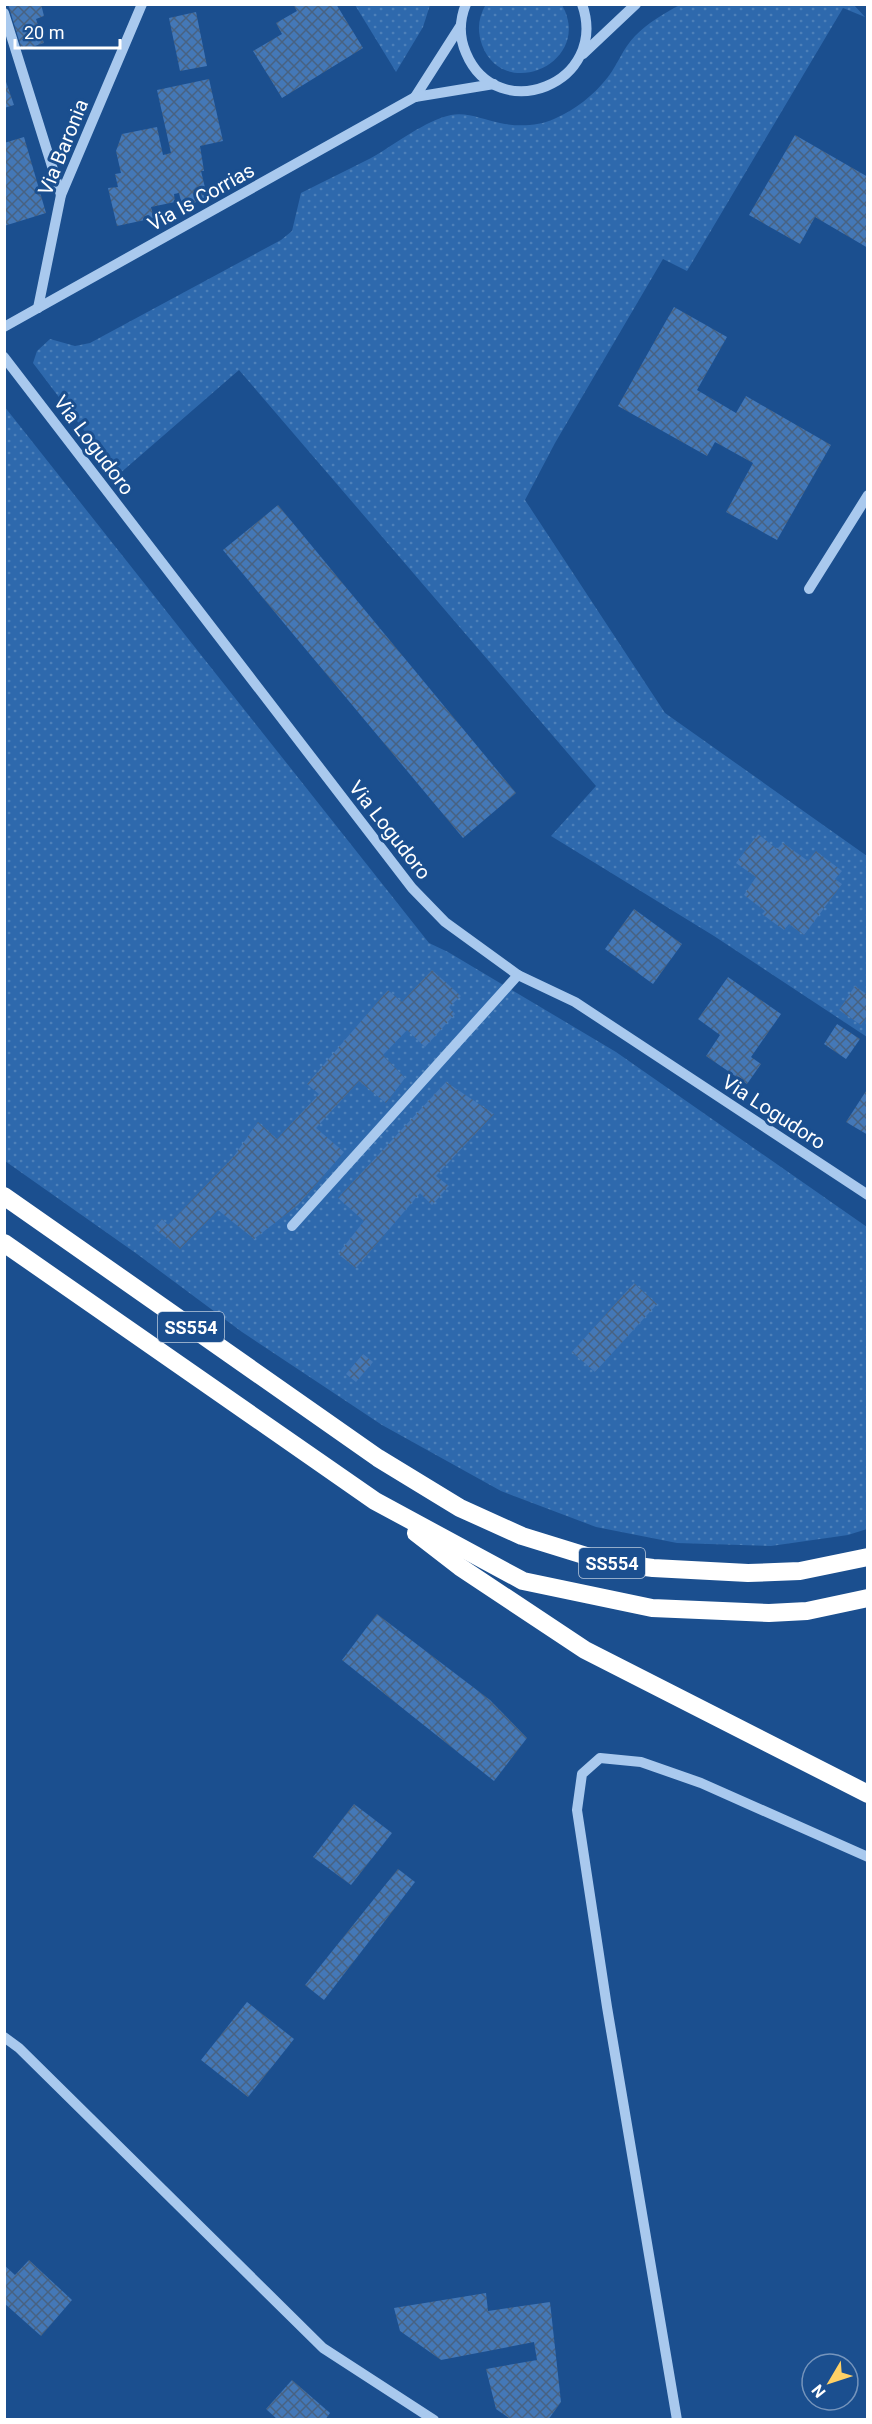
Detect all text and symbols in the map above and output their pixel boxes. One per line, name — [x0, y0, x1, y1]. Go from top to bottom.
scale bar — [15, 12, 120, 50]
text: 20 m — [24, 22, 64, 43]
street label: Via Baronia — [33, 95, 93, 199]
street label: Via Is Corrias — [143, 158, 259, 236]
street label: Via Logudoro — [49, 390, 139, 500]
street label: Via Logudoro — [344, 776, 436, 884]
street label: Via Logudoro — [718, 1070, 830, 1154]
road number: SS554 — [158, 1312, 224, 1342]
road number: SS554 — [579, 1548, 645, 1578]
north arrow — [800, 2352, 860, 2412]
text: N — [808, 2381, 830, 2401]

